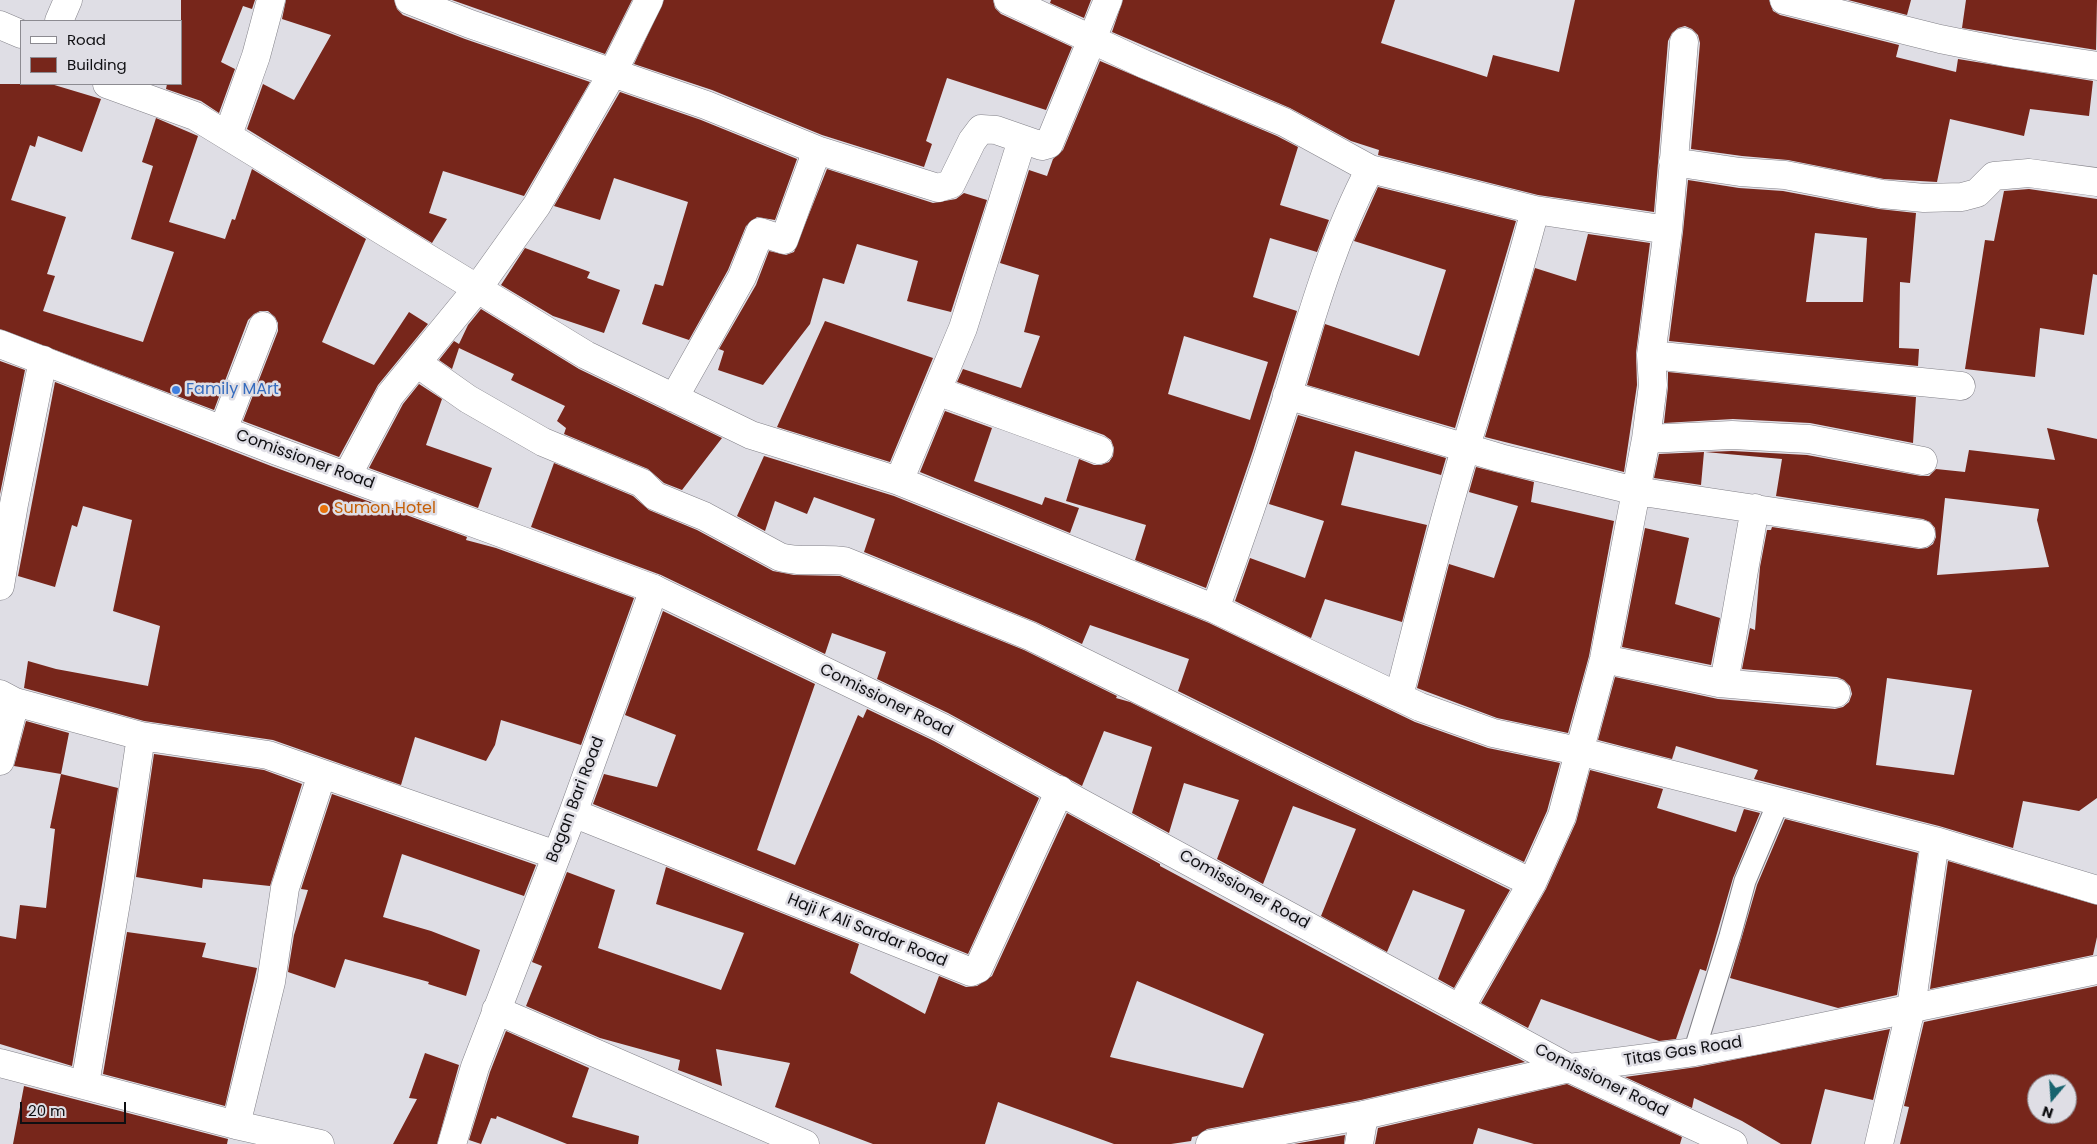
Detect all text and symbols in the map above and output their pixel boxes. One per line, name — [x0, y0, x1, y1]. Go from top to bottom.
legend — [20, 20, 182, 85]
text: Road — [67, 29, 106, 50]
text: Building — [67, 54, 127, 75]
place label: Family MArt — [186, 380, 279, 400]
marker: Family MArt — [170, 384, 182, 396]
street label: Comissioner Road — [233, 426, 377, 494]
place label: Sumon Hotel — [334, 499, 436, 519]
marker: Sumon Hotel — [318, 503, 330, 515]
street label: Comissioner Road — [816, 660, 956, 742]
street label: Bagan Bari Road — [543, 734, 609, 866]
street label: Comissioner Road — [1176, 846, 1312, 934]
street label: Haji K Ali Sardar Road — [784, 890, 950, 972]
street label: Titas Gas Road — [1623, 1033, 1743, 1071]
street label: Comissioner Road — [1531, 1040, 1671, 1122]
north arrow — [2027, 1074, 2077, 1124]
scale bar — [22, 1092, 129, 1124]
text: 20 m — [28, 1100, 66, 1121]
text: N — [2040, 1101, 2056, 1123]

